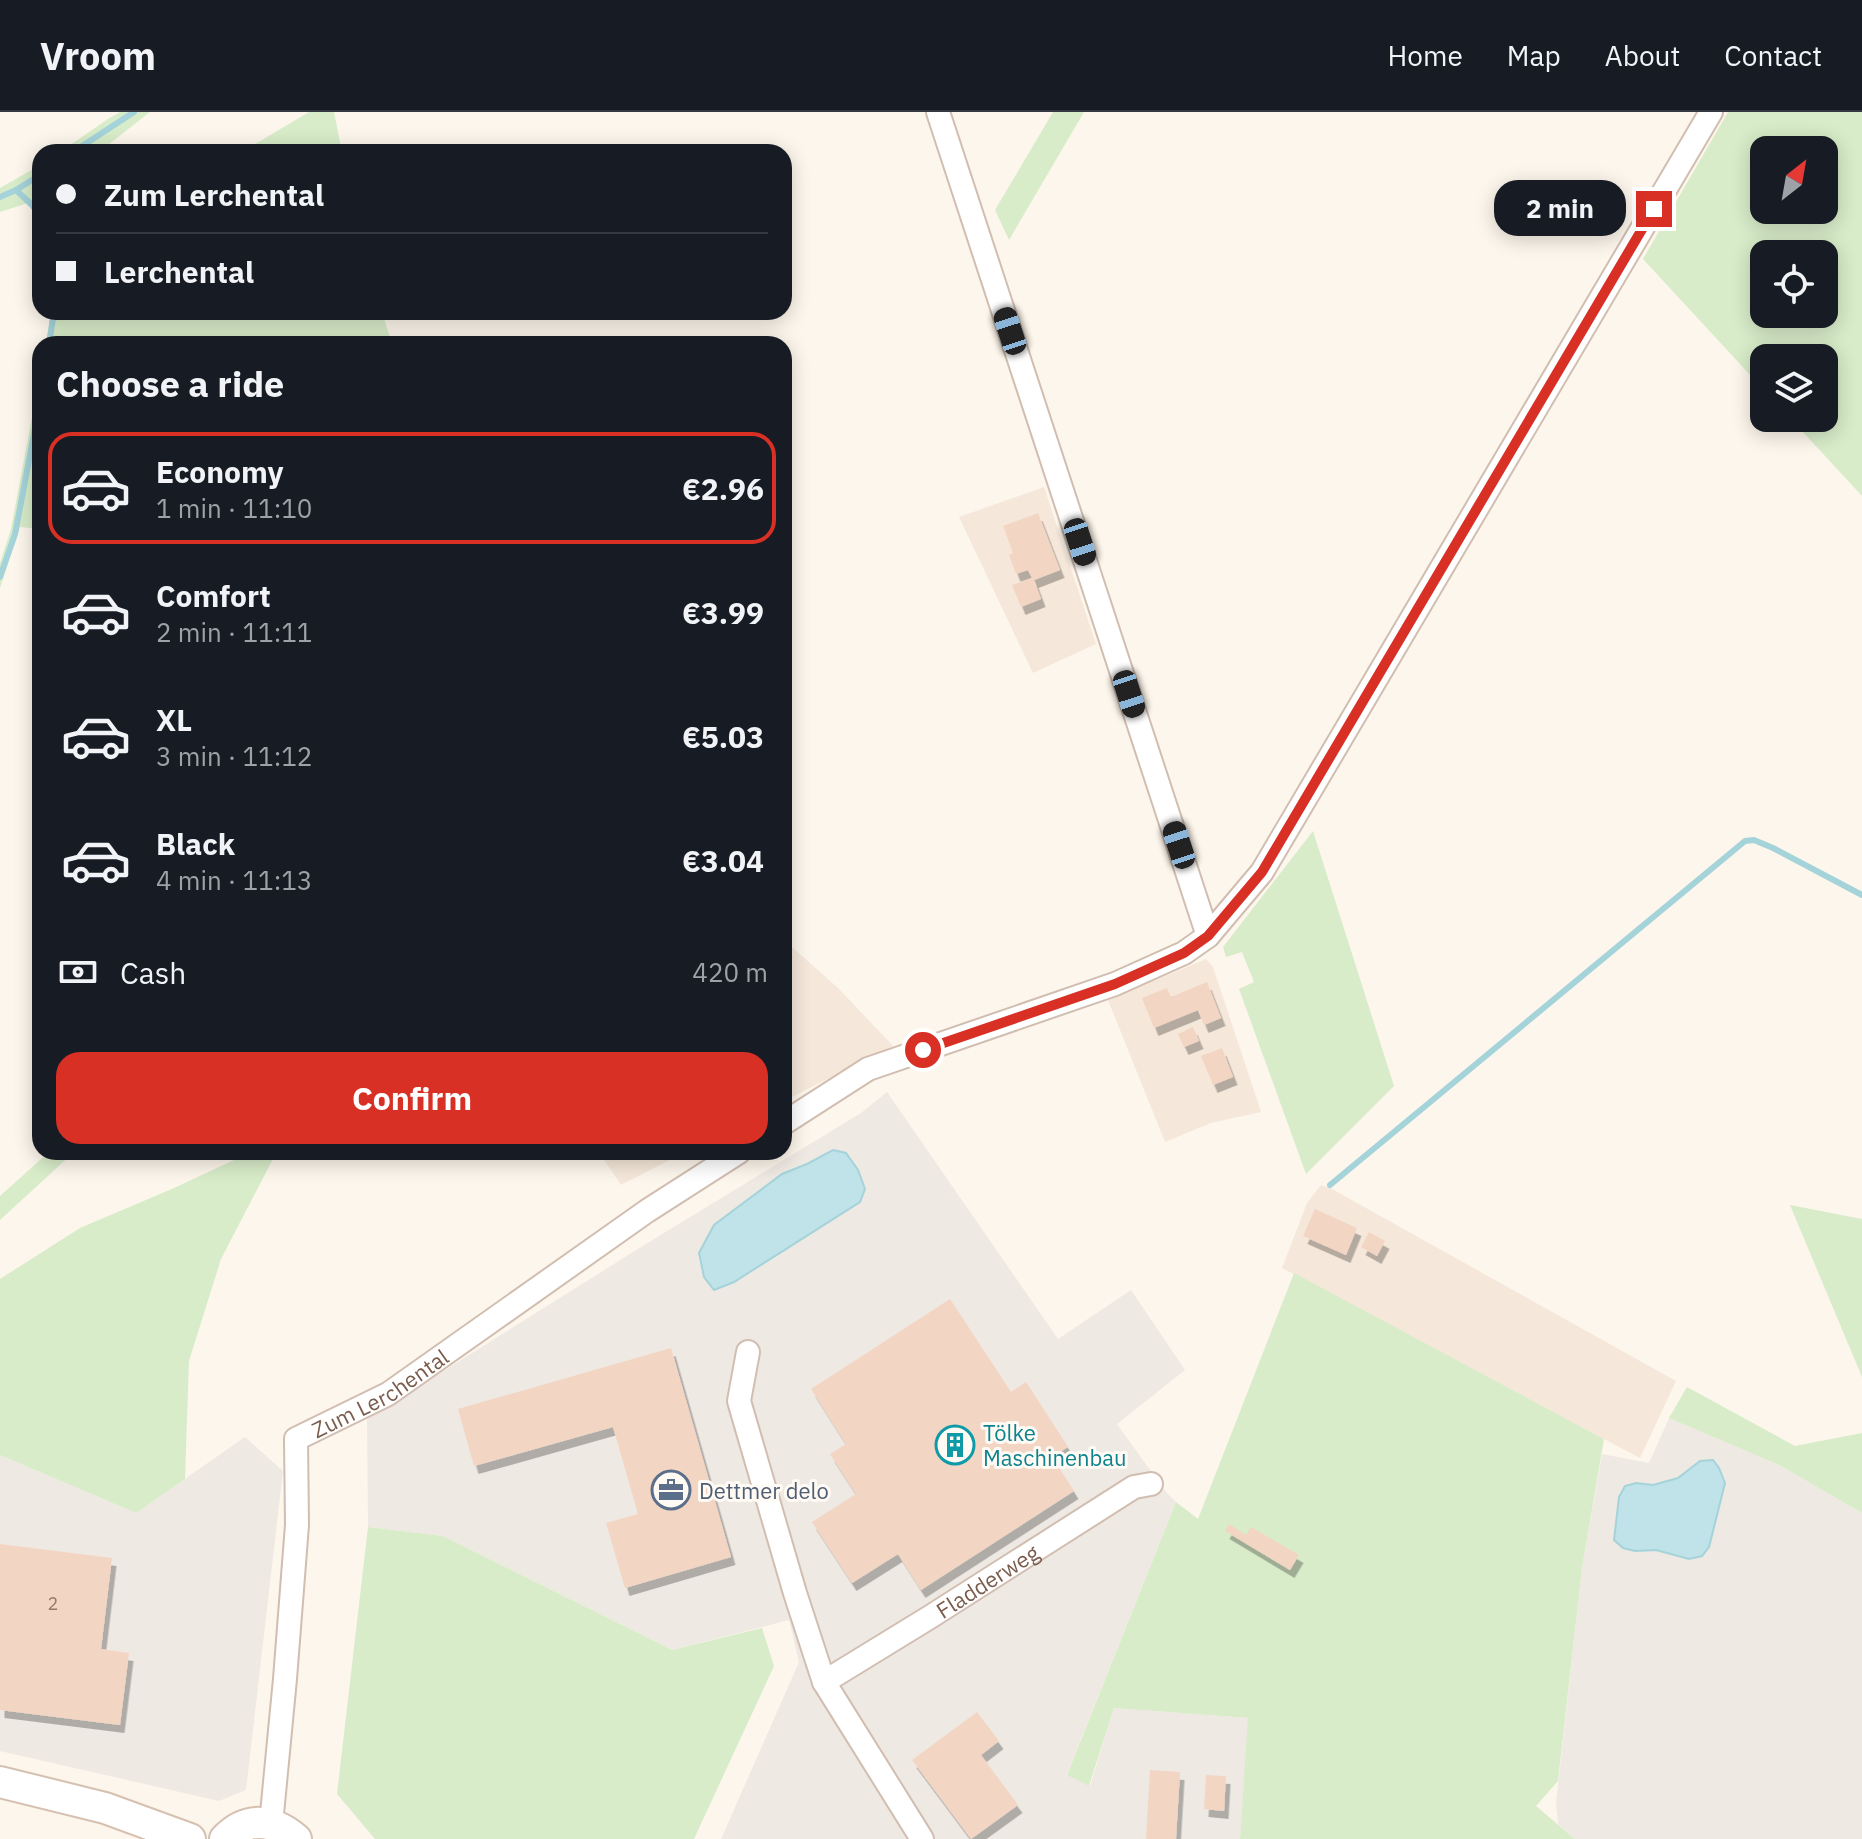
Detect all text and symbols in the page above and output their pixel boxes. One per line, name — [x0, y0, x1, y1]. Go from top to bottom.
text: Vroom — [40, 31, 156, 80]
text: Home — [1387, 37, 1463, 74]
text: Map — [1507, 37, 1561, 74]
text: About — [1605, 37, 1680, 74]
text: Contact — [1724, 37, 1822, 74]
north arrow — [1750, 136, 1838, 224]
map controls — [1750, 136, 1838, 432]
text: Zum Lerchental — [104, 175, 324, 214]
callout: 2 min — [1494, 181, 1626, 237]
text: 2 min — [1526, 191, 1594, 225]
route end — [1636, 191, 1672, 227]
button: locate — [1750, 240, 1838, 328]
text: Lerchental — [104, 252, 254, 291]
car — [991, 304, 1029, 358]
button: layers — [1750, 344, 1838, 432]
text: Choose a ride — [56, 360, 284, 407]
icon: car — [60, 452, 132, 524]
text: Economy — [156, 452, 284, 491]
text: €2.96 — [682, 469, 764, 508]
text: 1 min · 11:10 — [156, 491, 312, 525]
car — [1061, 515, 1099, 569]
icon: car — [60, 576, 132, 648]
text: Comfort — [156, 576, 271, 615]
text: €3.99 — [682, 593, 764, 632]
text: 2 min · 11:11 — [156, 615, 312, 649]
car — [1110, 667, 1148, 721]
icon: car — [60, 700, 132, 772]
text: XL — [156, 700, 192, 739]
text: €5.03 — [682, 717, 764, 756]
text: 3 min · 11:12 — [156, 739, 312, 773]
car — [1160, 818, 1198, 872]
icon: car — [60, 824, 132, 896]
text: Black — [156, 824, 235, 863]
text: €3.04 — [682, 841, 764, 880]
text: 4 min · 11:13 — [156, 863, 312, 897]
icon: cash — [56, 950, 100, 994]
text: Cash — [120, 953, 186, 992]
text: 420 m — [692, 955, 768, 989]
route start — [905, 1032, 941, 1068]
button: Confirm — [56, 1052, 768, 1144]
street label: Zum Lerchental — [307, 1341, 454, 1444]
place label: Tölke Maschinenbau — [983, 1418, 1126, 1472]
building icon: Tölke Maschinenbau — [934, 1424, 976, 1466]
office icon: Dettmer delo — [650, 1469, 692, 1511]
place label: Dettmer delo — [699, 1476, 829, 1505]
street label: Fladderweg — [930, 1537, 1044, 1624]
house number: 2 — [48, 1592, 58, 1615]

